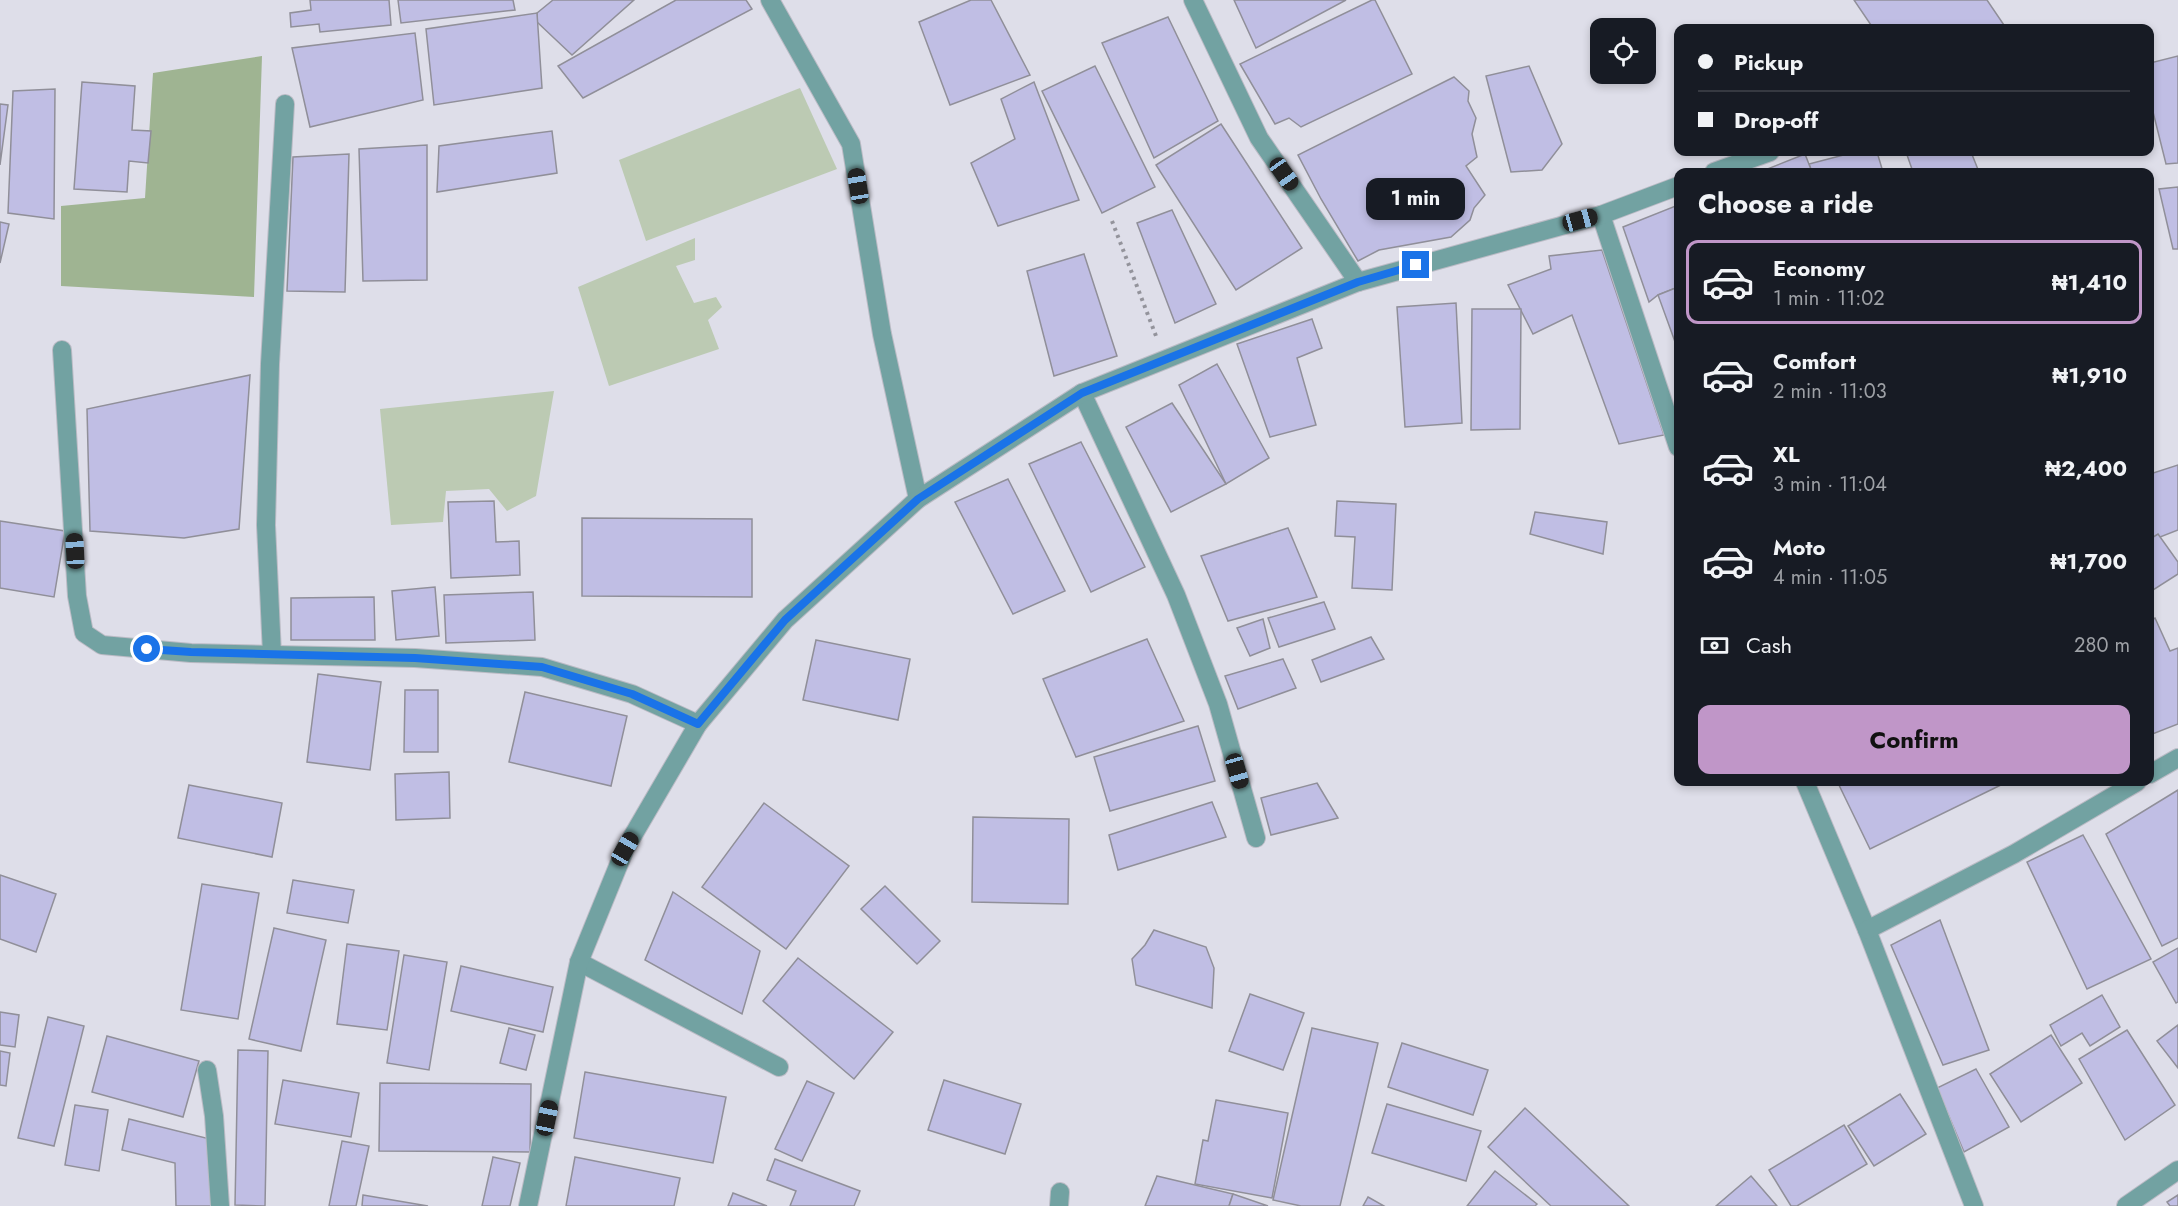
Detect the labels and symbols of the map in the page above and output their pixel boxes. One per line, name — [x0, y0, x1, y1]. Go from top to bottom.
car — [1266, 154, 1302, 194]
car — [846, 167, 870, 205]
callout: 1 min — [1366, 178, 1466, 220]
car — [1560, 207, 1600, 233]
route end — [1402, 251, 1429, 278]
car — [65, 533, 85, 569]
route start — [133, 635, 160, 662]
car — [1223, 751, 1251, 791]
car — [608, 829, 642, 869]
car — [534, 1099, 560, 1137]

